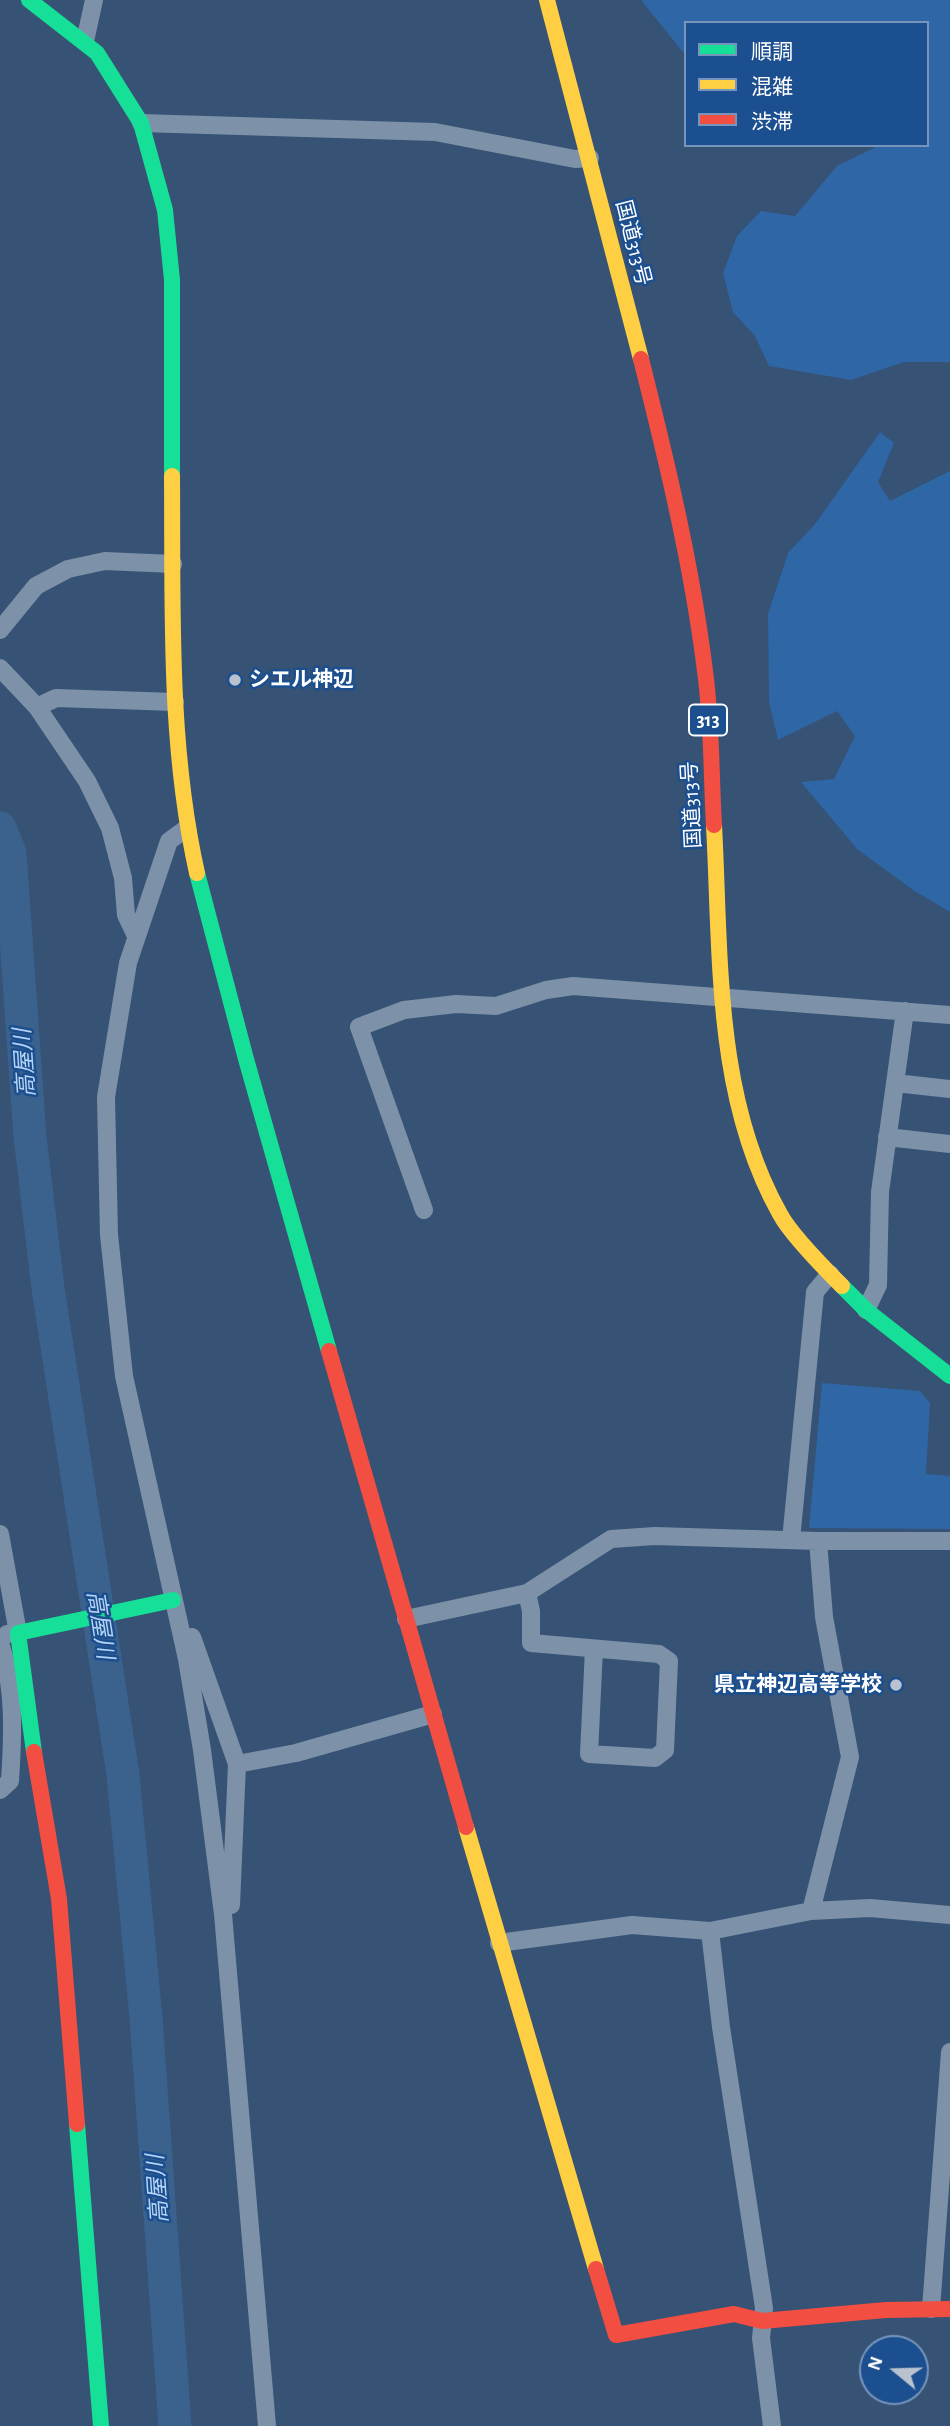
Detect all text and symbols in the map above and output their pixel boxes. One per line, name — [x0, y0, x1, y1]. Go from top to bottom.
legend — [684, 21, 929, 147]
text: 順調 — [751, 42, 793, 63]
text: 混雑 — [751, 77, 793, 98]
text: 渋滞 — [751, 112, 793, 133]
street label: 国道313号 — [610, 197, 656, 289]
place label: シエル神辺 — [249, 667, 354, 693]
marker: シエル神辺 — [227, 672, 243, 688]
road number: 313 — [689, 705, 727, 736]
street label: 国道313号 — [677, 761, 707, 849]
water label: 高屋川 — [9, 1028, 41, 1098]
water label: 高屋川 — [81, 1589, 119, 1661]
place label: 県立神辺高等学校 — [714, 1672, 882, 1698]
marker: 県立神辺高等学校 — [888, 1677, 904, 1693]
water label: 高屋川 — [142, 2154, 174, 2224]
north arrow — [859, 2335, 929, 2405]
text: N — [864, 2354, 887, 2373]

